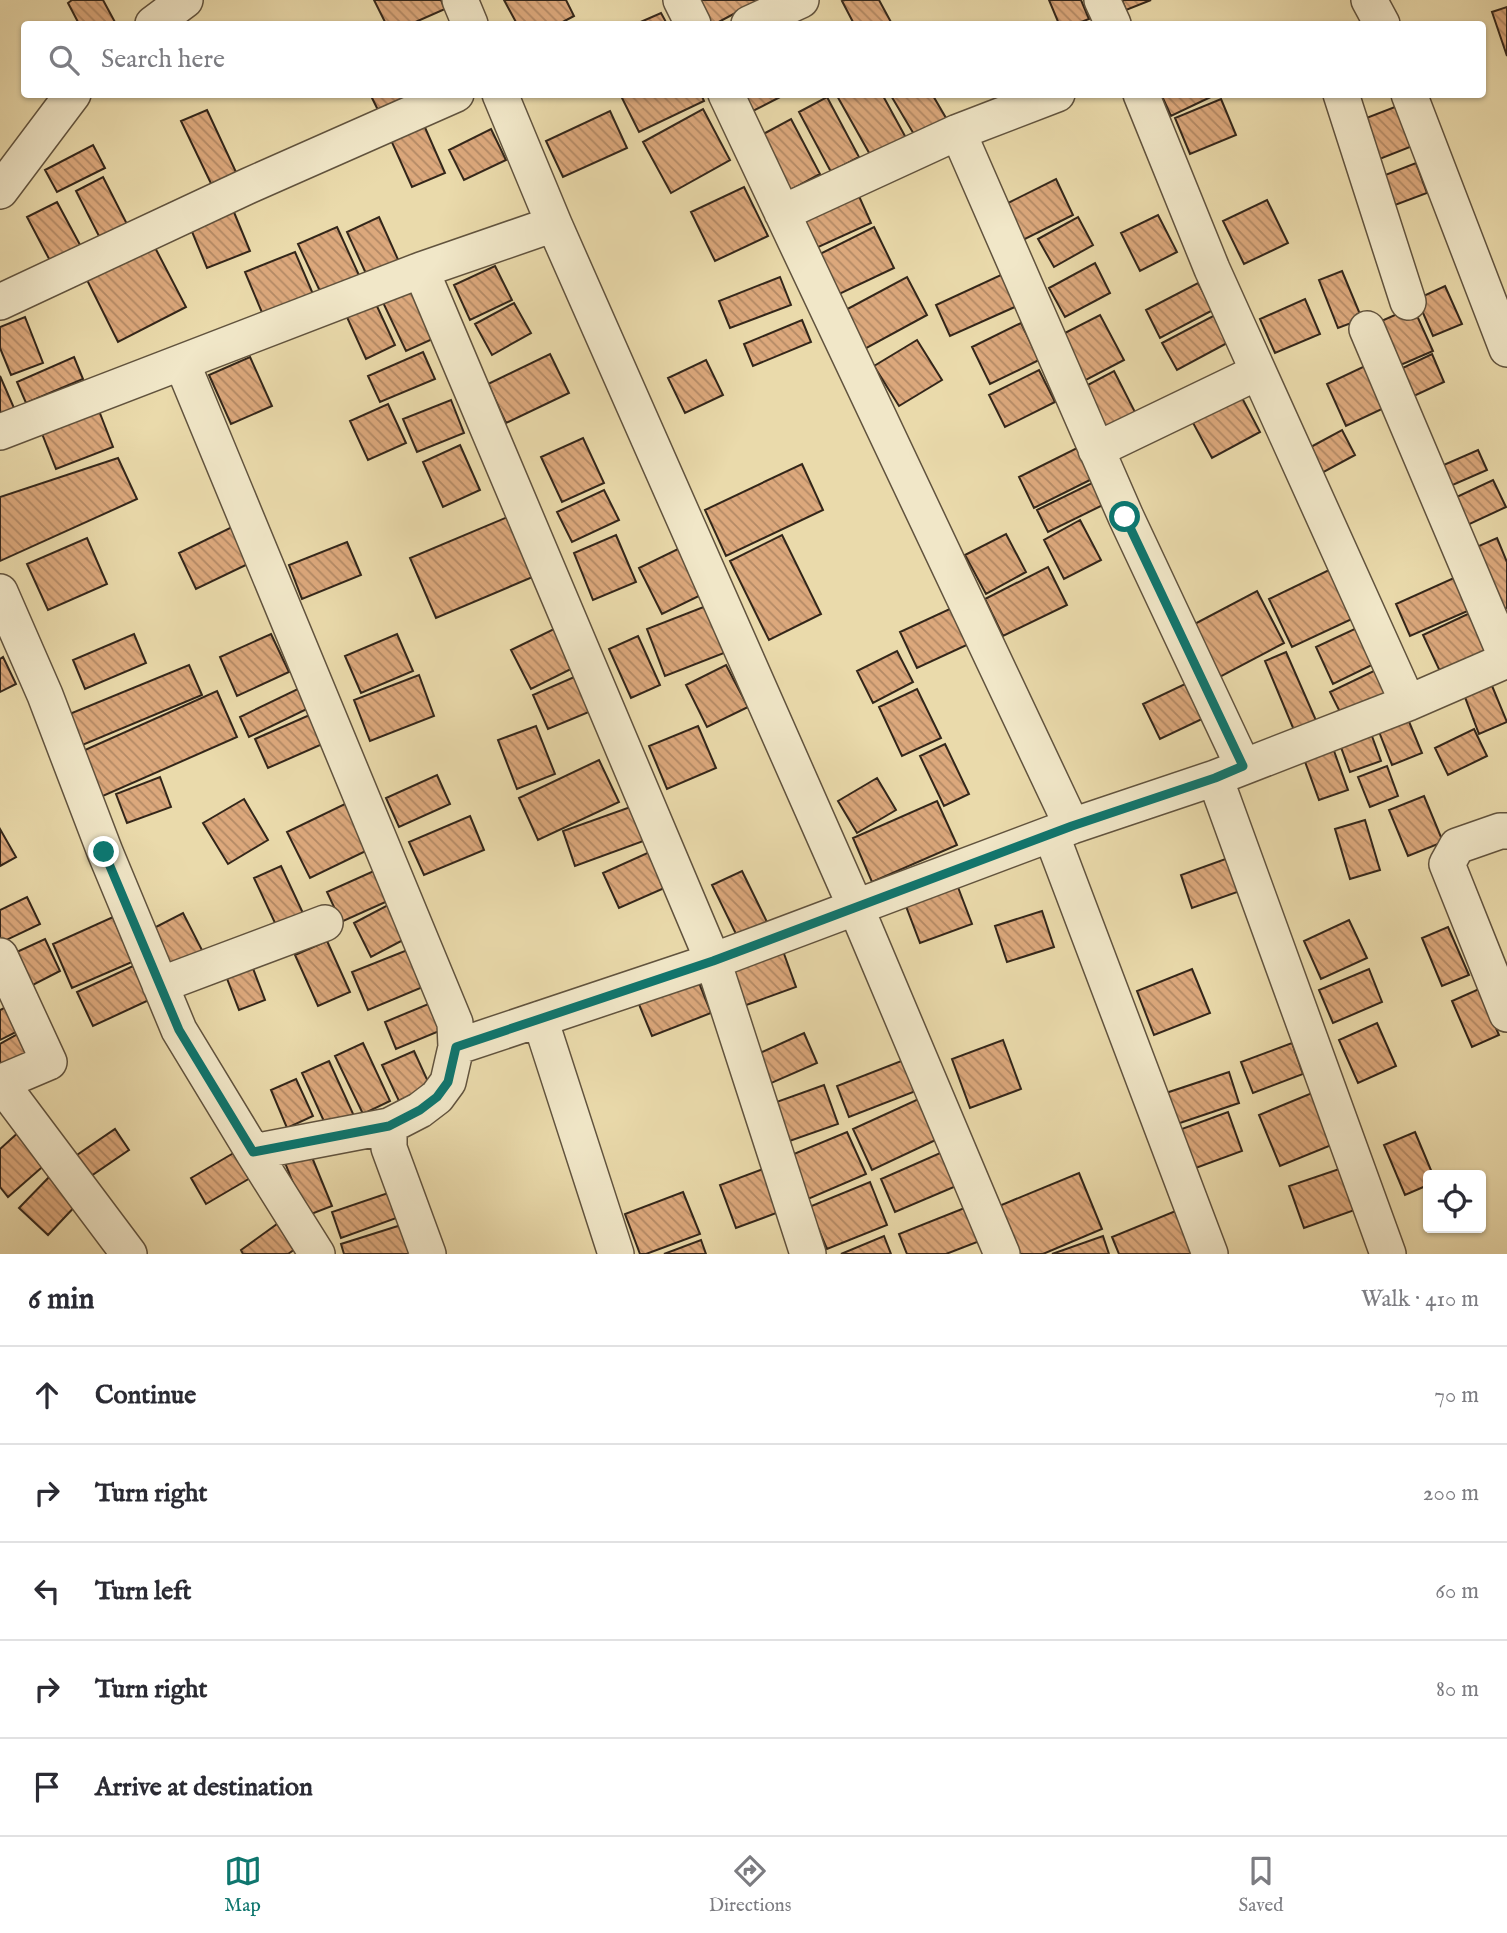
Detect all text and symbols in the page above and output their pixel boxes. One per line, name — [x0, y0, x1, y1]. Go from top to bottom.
search box — [21, 21, 1486, 98]
icon: search — [45, 41, 83, 79]
text: Search here — [101, 43, 225, 76]
route start — [1109, 501, 1140, 532]
route end — [88, 836, 119, 867]
map controls — [1423, 1170, 1486, 1233]
button: locate — [1423, 1170, 1486, 1233]
text: 6 min — [28, 1281, 94, 1319]
text: Walk · 410 m — [1361, 1285, 1479, 1314]
icon: ahead — [28, 1376, 66, 1414]
text: Continue — [95, 1379, 196, 1412]
text: 70 m — [1434, 1381, 1479, 1410]
icon: right — [28, 1474, 66, 1512]
text: Turn right — [95, 1477, 208, 1510]
text: 200 m — [1423, 1479, 1479, 1508]
icon: left — [28, 1572, 66, 1610]
text: Turn left — [95, 1575, 192, 1608]
text: 60 m — [1435, 1577, 1479, 1606]
icon: right — [28, 1670, 66, 1708]
text: Turn right — [95, 1673, 208, 1706]
text: 80 m — [1436, 1675, 1479, 1704]
icon: arrive — [28, 1768, 66, 1806]
text: Arrive at destination — [95, 1771, 313, 1804]
tab: Map — [224, 1852, 262, 1918]
tab: Directions — [709, 1852, 791, 1918]
tab: Saved — [1238, 1852, 1283, 1918]

